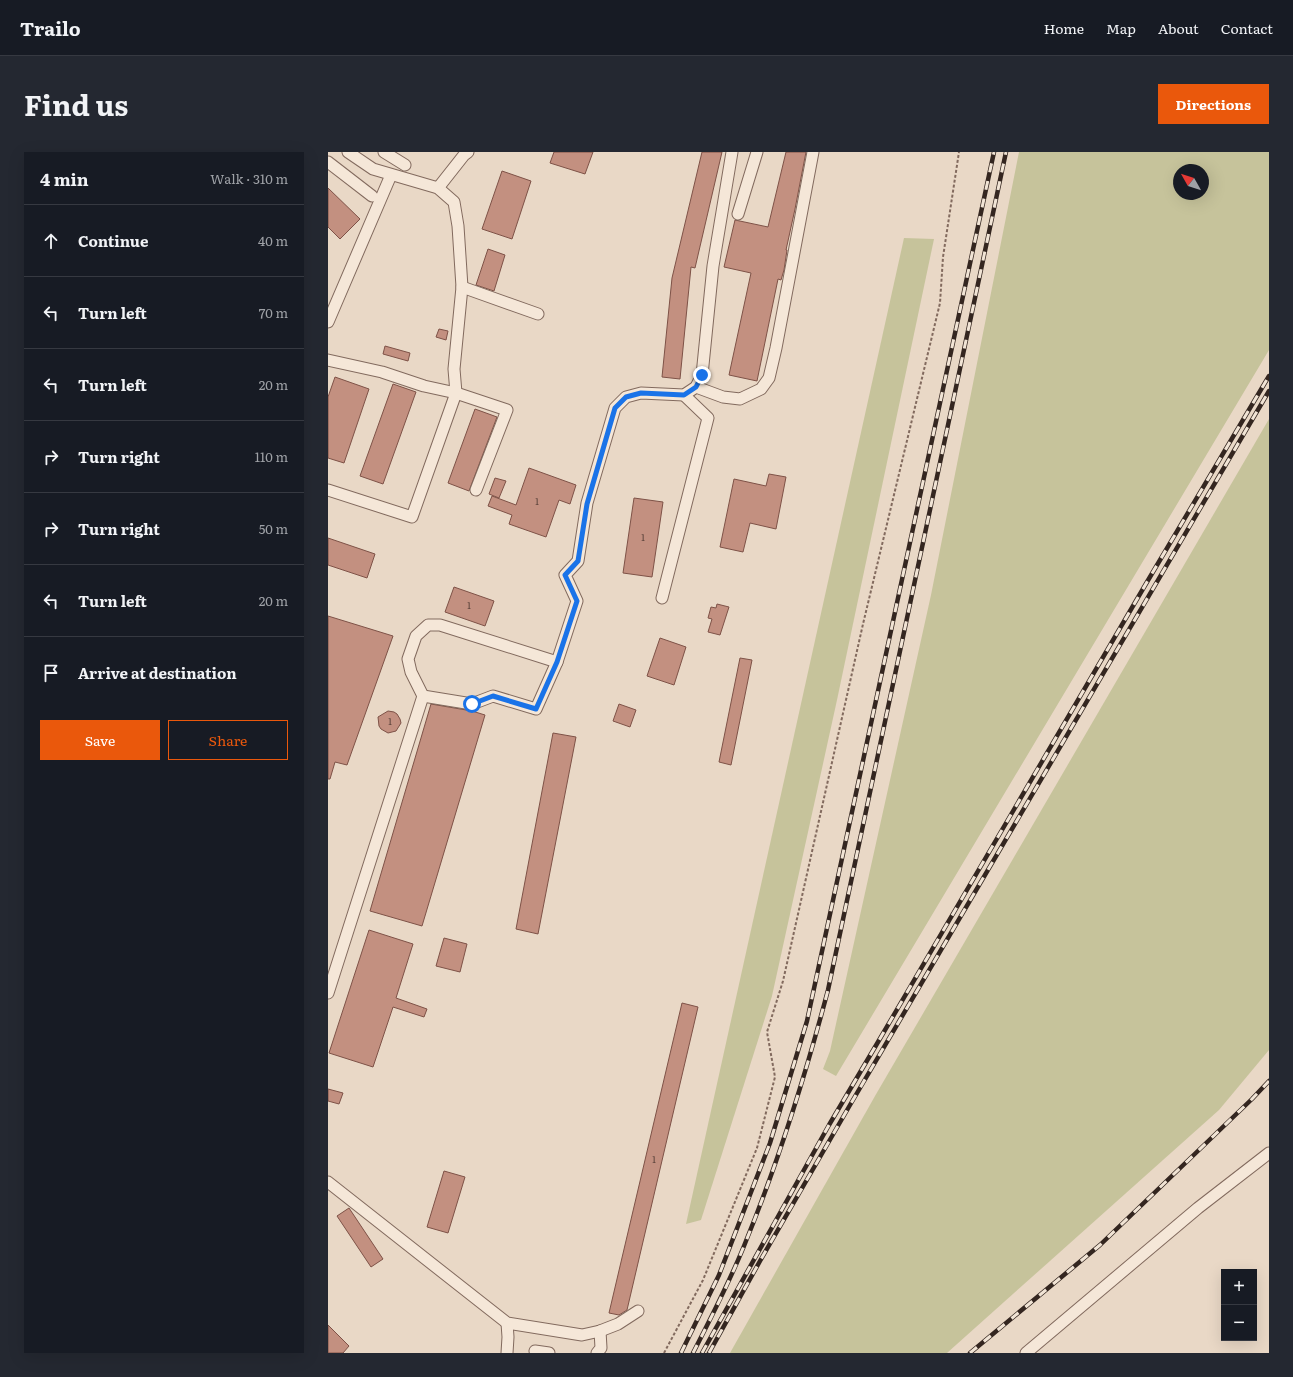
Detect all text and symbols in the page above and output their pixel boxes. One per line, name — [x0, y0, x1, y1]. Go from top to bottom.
text: Trailo — [20, 14, 81, 42]
text: Home — [1044, 18, 1084, 38]
text: Map — [1106, 18, 1136, 38]
text: About — [1158, 18, 1199, 38]
text: Contact — [1221, 18, 1273, 38]
text: Find us — [24, 83, 128, 125]
button: Directions — [1158, 84, 1269, 124]
north arrow — [1173, 164, 1209, 200]
text: 4 min — [40, 166, 89, 191]
text: Walk · 310 m — [210, 169, 288, 188]
text: Continue — [78, 229, 148, 252]
icon: ahead — [40, 230, 62, 252]
text: 40 m — [258, 231, 288, 250]
text: Turn left — [78, 301, 147, 324]
icon: left — [40, 302, 62, 324]
text: 70 m — [259, 303, 288, 322]
route end — [693, 366, 711, 384]
text: Turn left — [78, 373, 147, 396]
icon: left — [40, 374, 62, 396]
text: 20 m — [259, 375, 288, 394]
text: Turn right — [78, 445, 160, 468]
icon: right — [40, 446, 62, 468]
text: 110 m — [255, 447, 288, 466]
house number: 1 — [535, 494, 539, 508]
text: Turn right — [78, 517, 160, 540]
icon: right — [40, 518, 62, 540]
text: 50 m — [259, 519, 288, 538]
house number: 1 — [641, 530, 645, 544]
text: Turn left — [78, 589, 147, 612]
icon: left — [40, 590, 62, 612]
text: 20 m — [259, 591, 288, 610]
house number: 1 — [467, 598, 471, 612]
text: Arrive at destination — [78, 661, 237, 684]
icon: arrive — [40, 662, 62, 684]
route start — [463, 695, 481, 713]
house number: 1 — [388, 714, 392, 728]
button: Save — [40, 720, 160, 760]
button: Share — [168, 720, 288, 760]
house number: 1 — [652, 1152, 656, 1166]
map controls — [1221, 1269, 1257, 1341]
button: + — [1221, 1269, 1257, 1305]
button: − — [1221, 1305, 1257, 1341]

